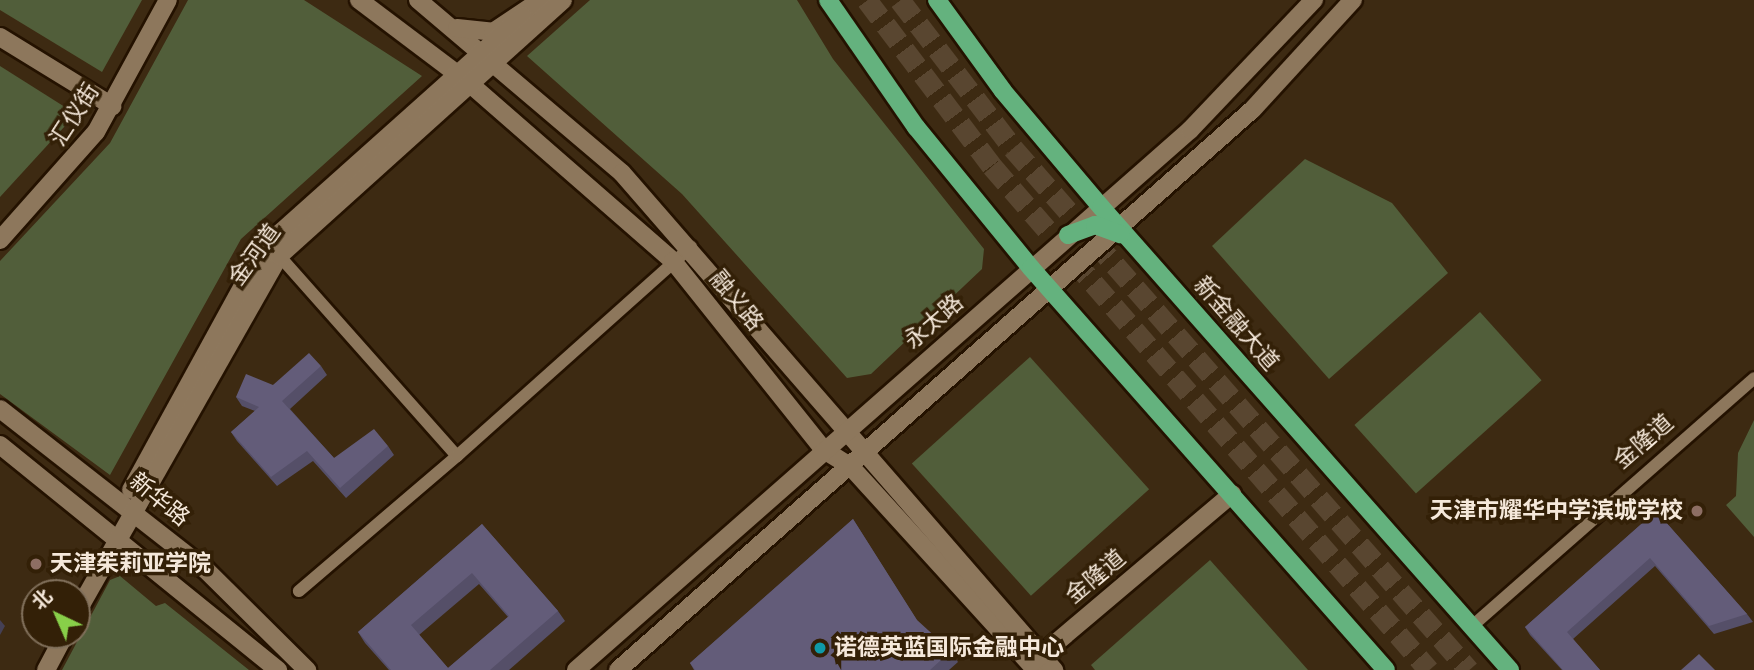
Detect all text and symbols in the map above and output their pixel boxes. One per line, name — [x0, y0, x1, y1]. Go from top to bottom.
street label: 汇仪街 — [45, 79, 105, 151]
street label: 金河道 — [224, 219, 286, 291]
street label: 融义路 — [704, 266, 768, 336]
street label: 新金融大道 — [1188, 272, 1284, 376]
street label: 永太路 — [899, 289, 969, 355]
street label: 金隆道 — [1609, 409, 1679, 475]
street label: 新华路 — [124, 468, 194, 532]
place label: 天津市耀华中学滨城学校 — [1430, 497, 1683, 525]
marker: 天津市耀华中学滨城学校 — [1689, 503, 1705, 519]
street label: 金隆道 — [1061, 544, 1131, 610]
place label: 天津茱莉亚学院 — [50, 550, 211, 578]
marker: 天津茱莉亚学院 — [28, 556, 44, 572]
north arrow — [21, 579, 91, 649]
text: 北 — [28, 585, 57, 615]
place label: 诺德英蓝国际金融中心 — [834, 634, 1064, 662]
marker: 诺德英蓝国际金融中心 — [812, 640, 828, 656]

